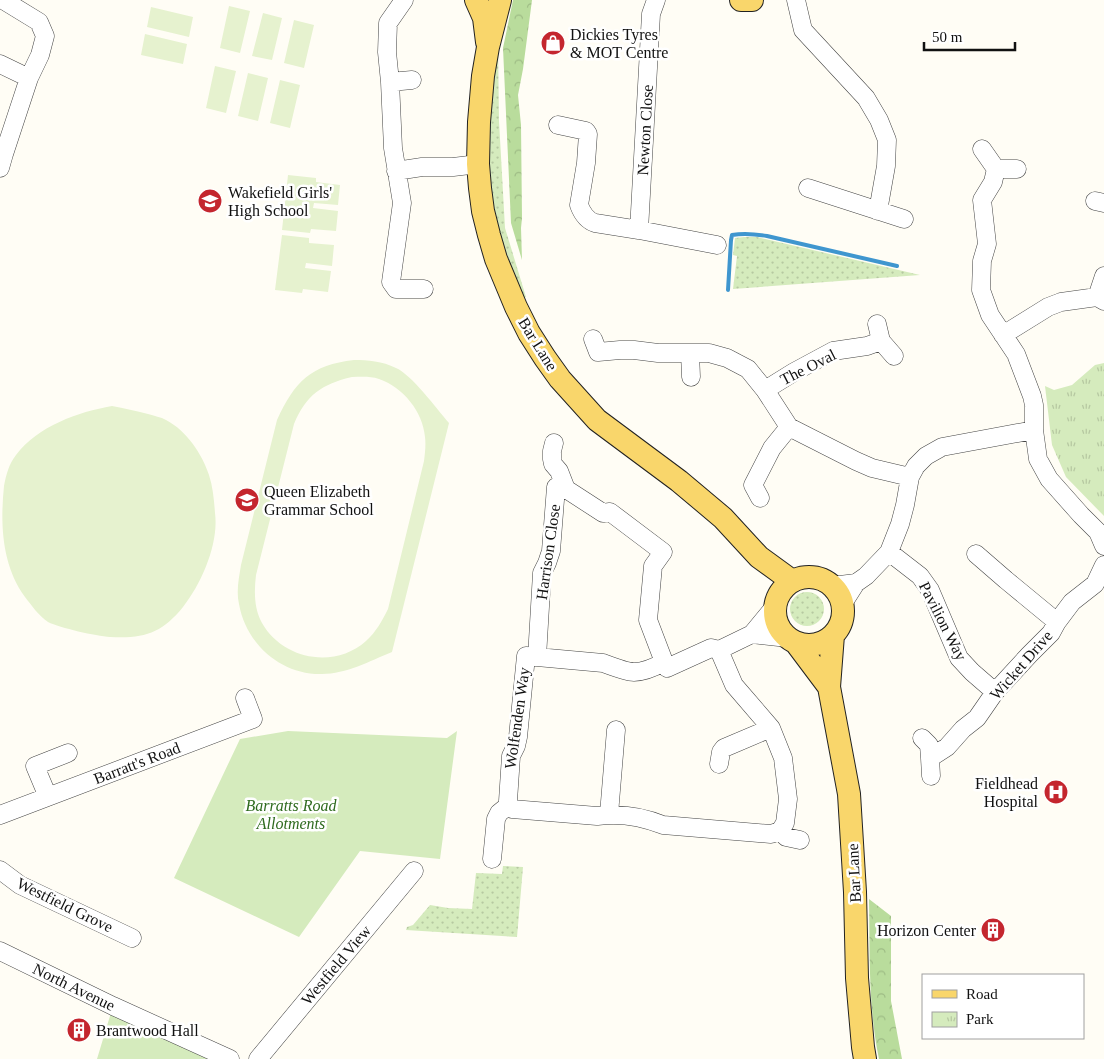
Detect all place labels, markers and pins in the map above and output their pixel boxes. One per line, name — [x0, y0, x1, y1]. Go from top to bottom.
place label: Dickies Tyres & MOT Centre — [570, 26, 668, 61]
shop icon: Dickies Tyres & MOT Centre — [540, 30, 566, 56]
place label: Wakefield Girls' High School — [228, 184, 332, 220]
school or university icon: Wakefield Girls' High School — [197, 188, 223, 214]
place label: Queen Elizabeth Grammar School — [264, 483, 374, 518]
school or university icon: Queen Elizabeth Grammar School — [234, 487, 260, 513]
place label: Fieldhead Hospital — [975, 775, 1039, 811]
hospital icon: Fieldhead Hospital — [1043, 779, 1069, 805]
building icon: Horizon Center — [980, 917, 1006, 943]
place label: Horizon Center — [877, 922, 977, 939]
building icon: Brantwood Hall — [66, 1017, 92, 1043]
place label: Brantwood Hall — [96, 1022, 199, 1039]

